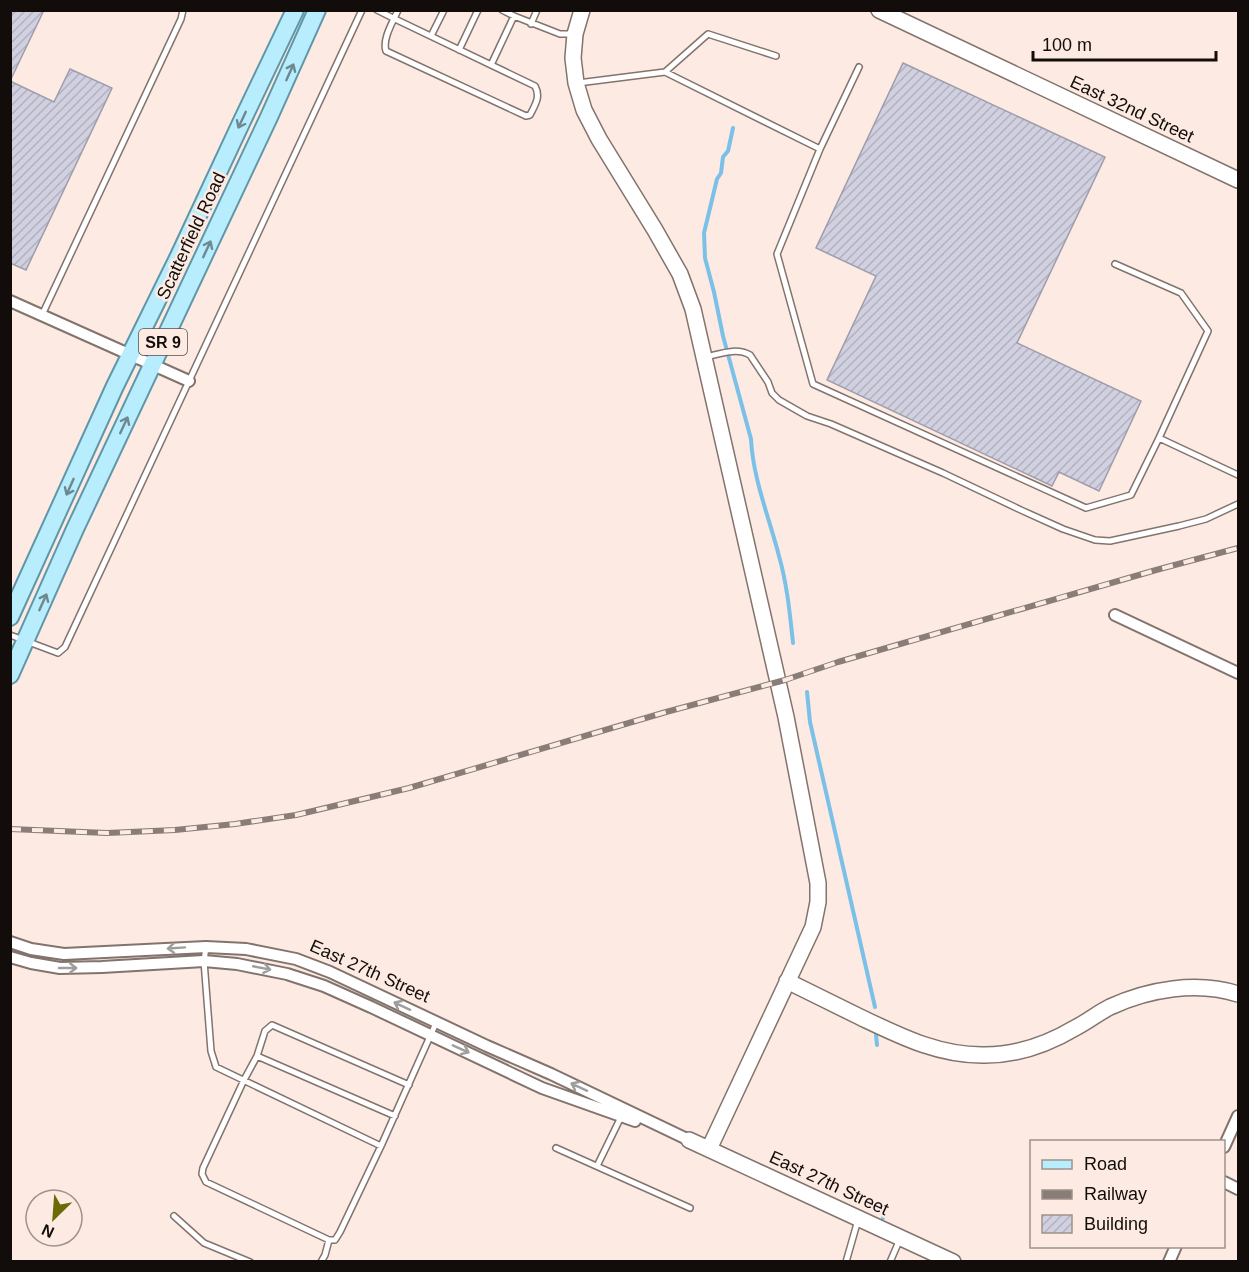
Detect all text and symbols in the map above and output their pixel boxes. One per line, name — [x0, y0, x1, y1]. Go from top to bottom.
scale bar — [1033, 24, 1216, 62]
text: 100 m — [1042, 35, 1092, 55]
one-way arrow — [284, 63, 296, 81]
street label: East 32nd Street — [1067, 72, 1197, 146]
one-way arrow — [236, 110, 248, 128]
street label: Scatterfield Road — [153, 169, 229, 303]
one-way arrow — [202, 240, 214, 258]
road number: SR 9 — [139, 329, 187, 355]
one-way arrow — [118, 416, 130, 434]
one-way arrow — [64, 477, 76, 495]
one-way arrow — [38, 593, 49, 611]
street label: East 27th Street — [307, 936, 433, 1006]
one-way arrow — [167, 943, 187, 954]
one-way arrow — [57, 962, 77, 974]
one-way arrow — [252, 963, 271, 974]
one-way arrow — [394, 999, 412, 1011]
one-way arrow — [452, 1044, 470, 1056]
one-way arrow — [571, 1081, 589, 1093]
legend — [1030, 1140, 1225, 1248]
street label: East 27th Street — [766, 1147, 892, 1219]
text: Road — [1084, 1154, 1127, 1174]
text: Railway — [1084, 1184, 1147, 1204]
north arrow — [24, 1188, 84, 1248]
text: Building — [1084, 1214, 1148, 1234]
text: N — [39, 1221, 57, 1241]

